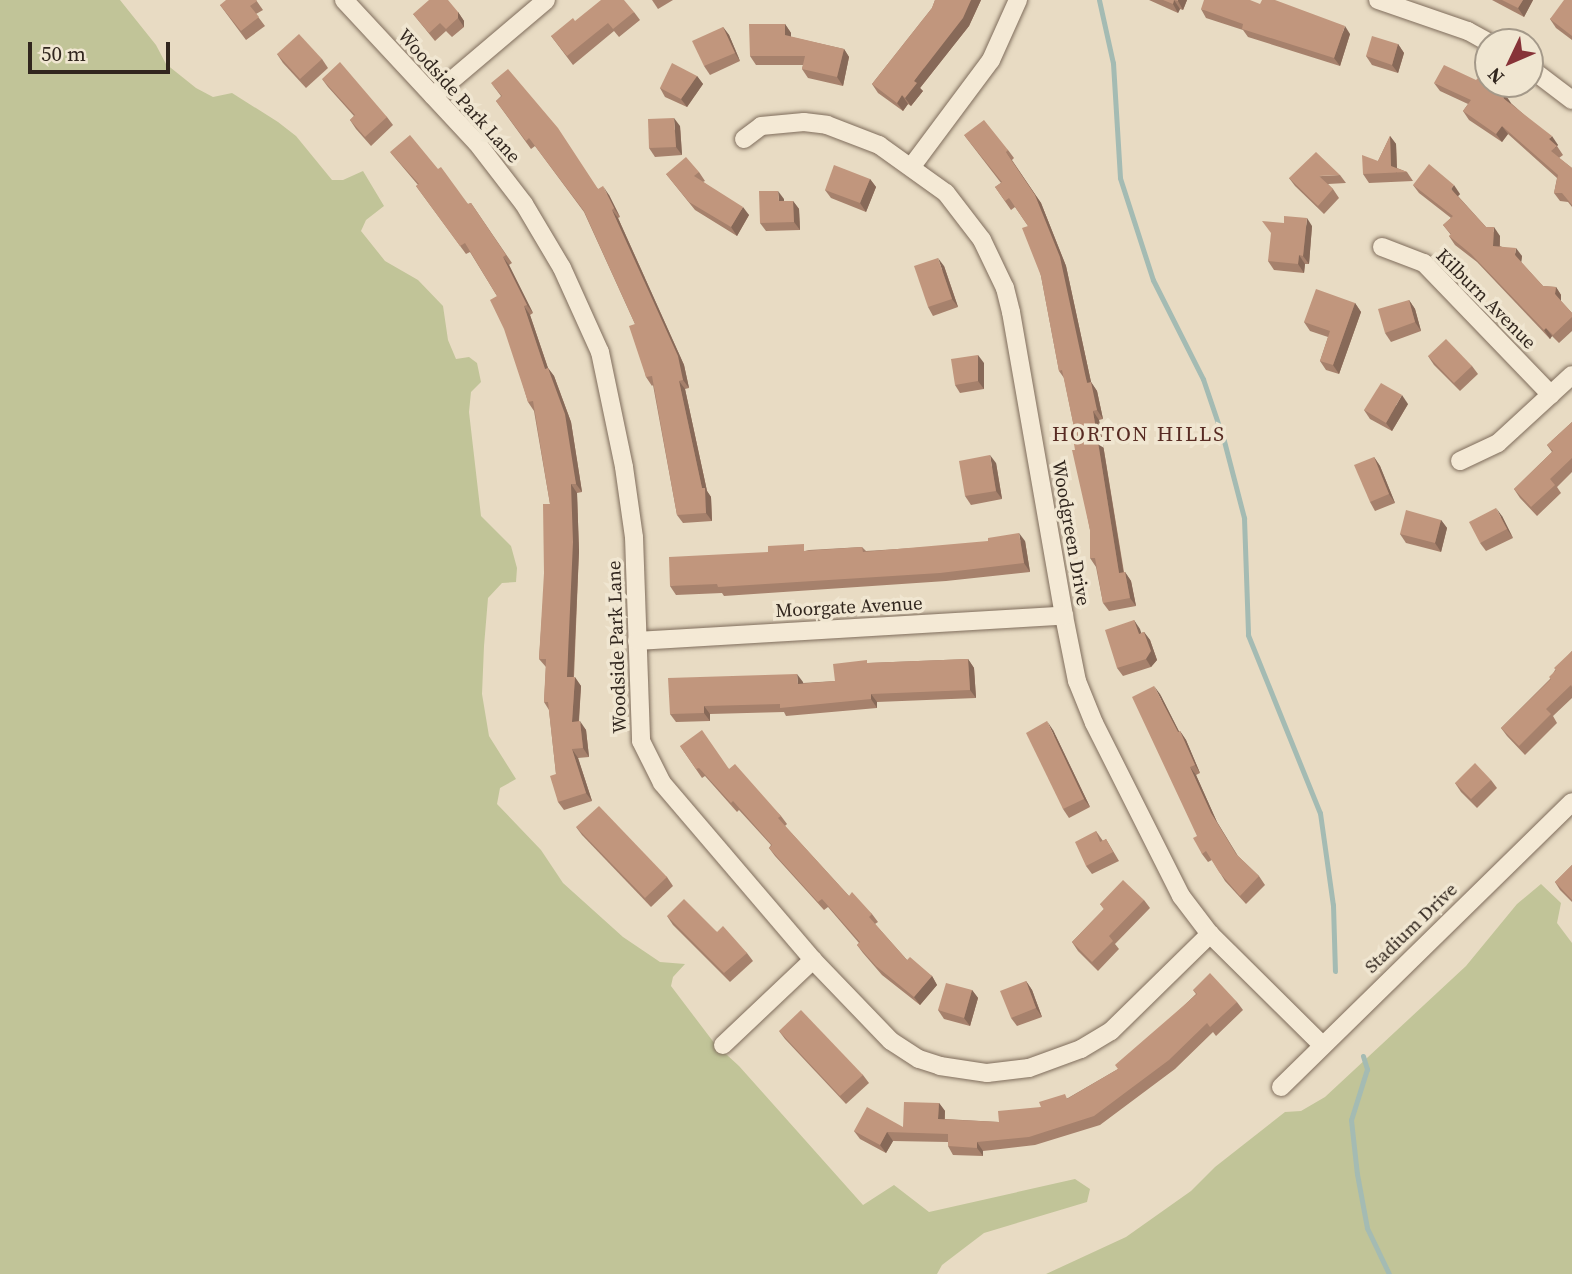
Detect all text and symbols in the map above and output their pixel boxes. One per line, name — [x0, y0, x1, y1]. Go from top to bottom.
street label: Woodside Park Lane — [393, 24, 525, 168]
scale bar — [32, 28, 173, 72]
north arrow — [1474, 28, 1544, 98]
text: 50 m — [41, 39, 86, 68]
text: N — [1481, 62, 1509, 90]
street label: Kilburn Avenue — [1431, 244, 1541, 354]
district label: HORTON HILLS — [1054, 421, 1224, 447]
street label: Woodgreen Drive — [1047, 459, 1095, 607]
street label: Woodside Park Lane — [603, 560, 631, 734]
street label: Moorgate Avenue — [775, 592, 923, 622]
street label: Stadium Drive — [1360, 878, 1462, 978]

